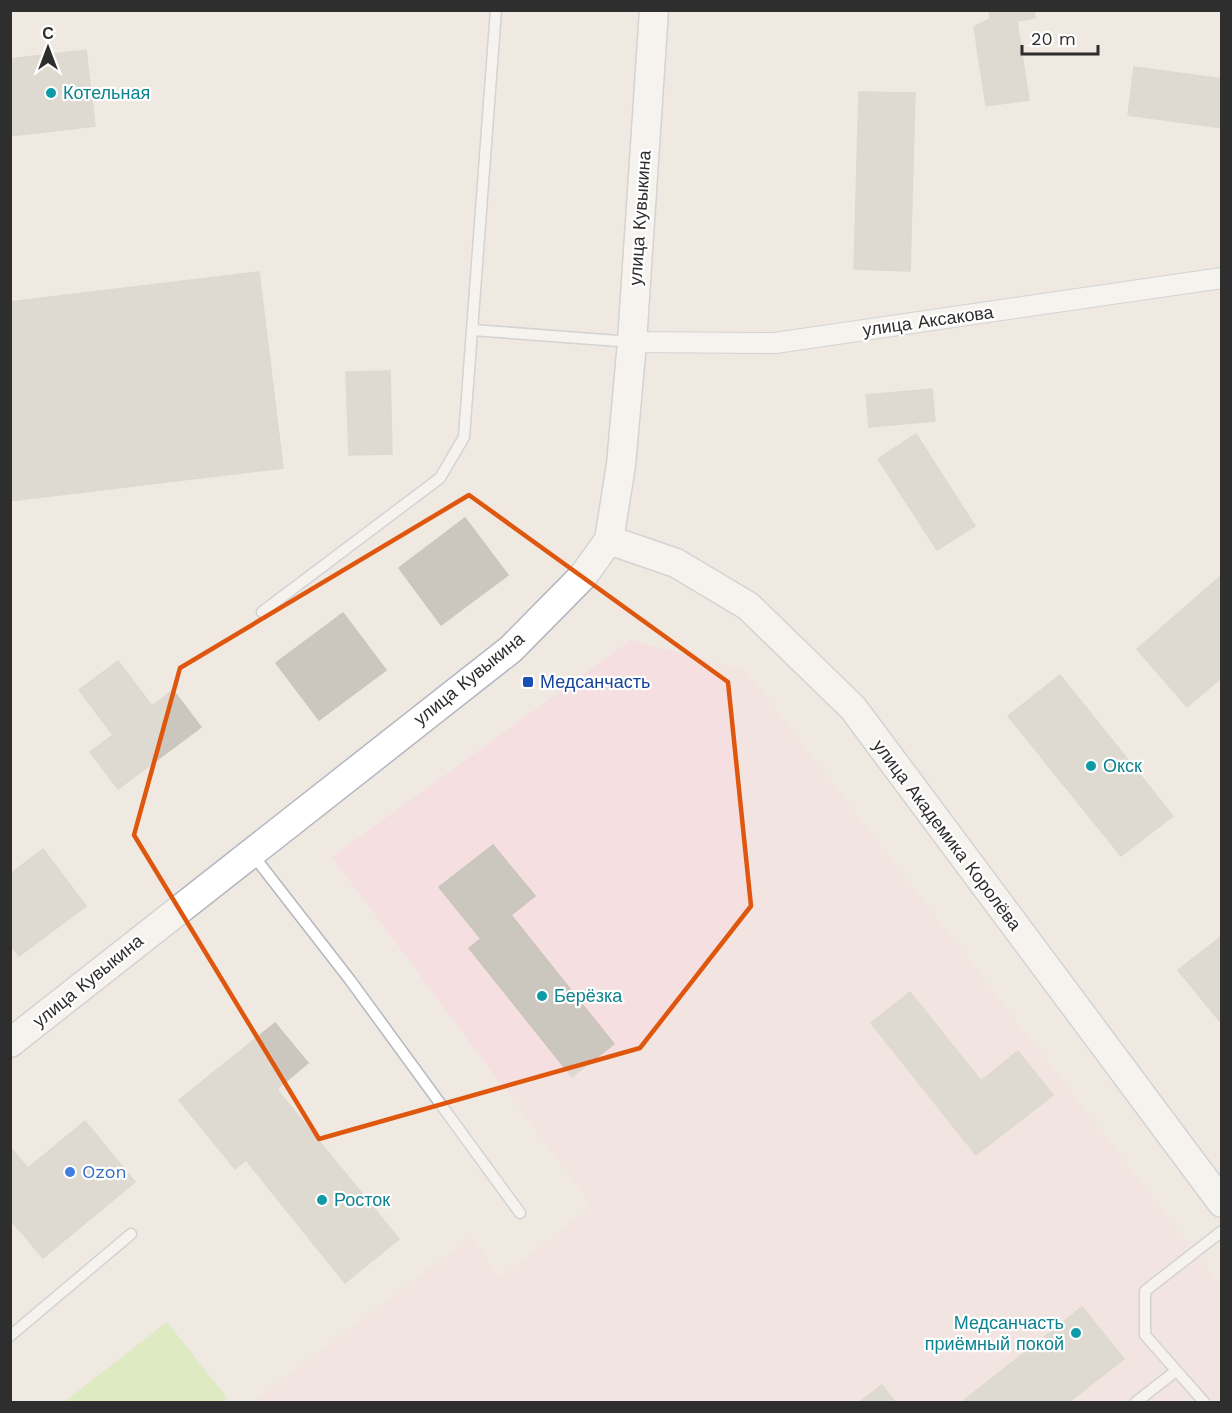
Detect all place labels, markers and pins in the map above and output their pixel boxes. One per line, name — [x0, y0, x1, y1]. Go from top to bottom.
place label: Котельная — [63, 82, 150, 103]
marker: Котельная — [44, 86, 58, 100]
place label: Медсанчасть — [540, 671, 650, 692]
marker: Медсанчасть — [521, 675, 535, 689]
place label: Окск — [1103, 755, 1142, 776]
marker: Окск — [1084, 759, 1098, 773]
place label: Берёзка — [554, 985, 623, 1006]
marker: Берёзка — [535, 989, 549, 1003]
place label: Ozon — [82, 1161, 127, 1182]
marker: Ozon — [63, 1165, 77, 1179]
place label: Росток — [334, 1189, 390, 1210]
marker: Росток — [315, 1193, 329, 1207]
place label: Медсанчасть приёмный покой — [925, 1312, 1064, 1354]
marker: Медсанчасть приёмный покой — [1069, 1326, 1083, 1340]

